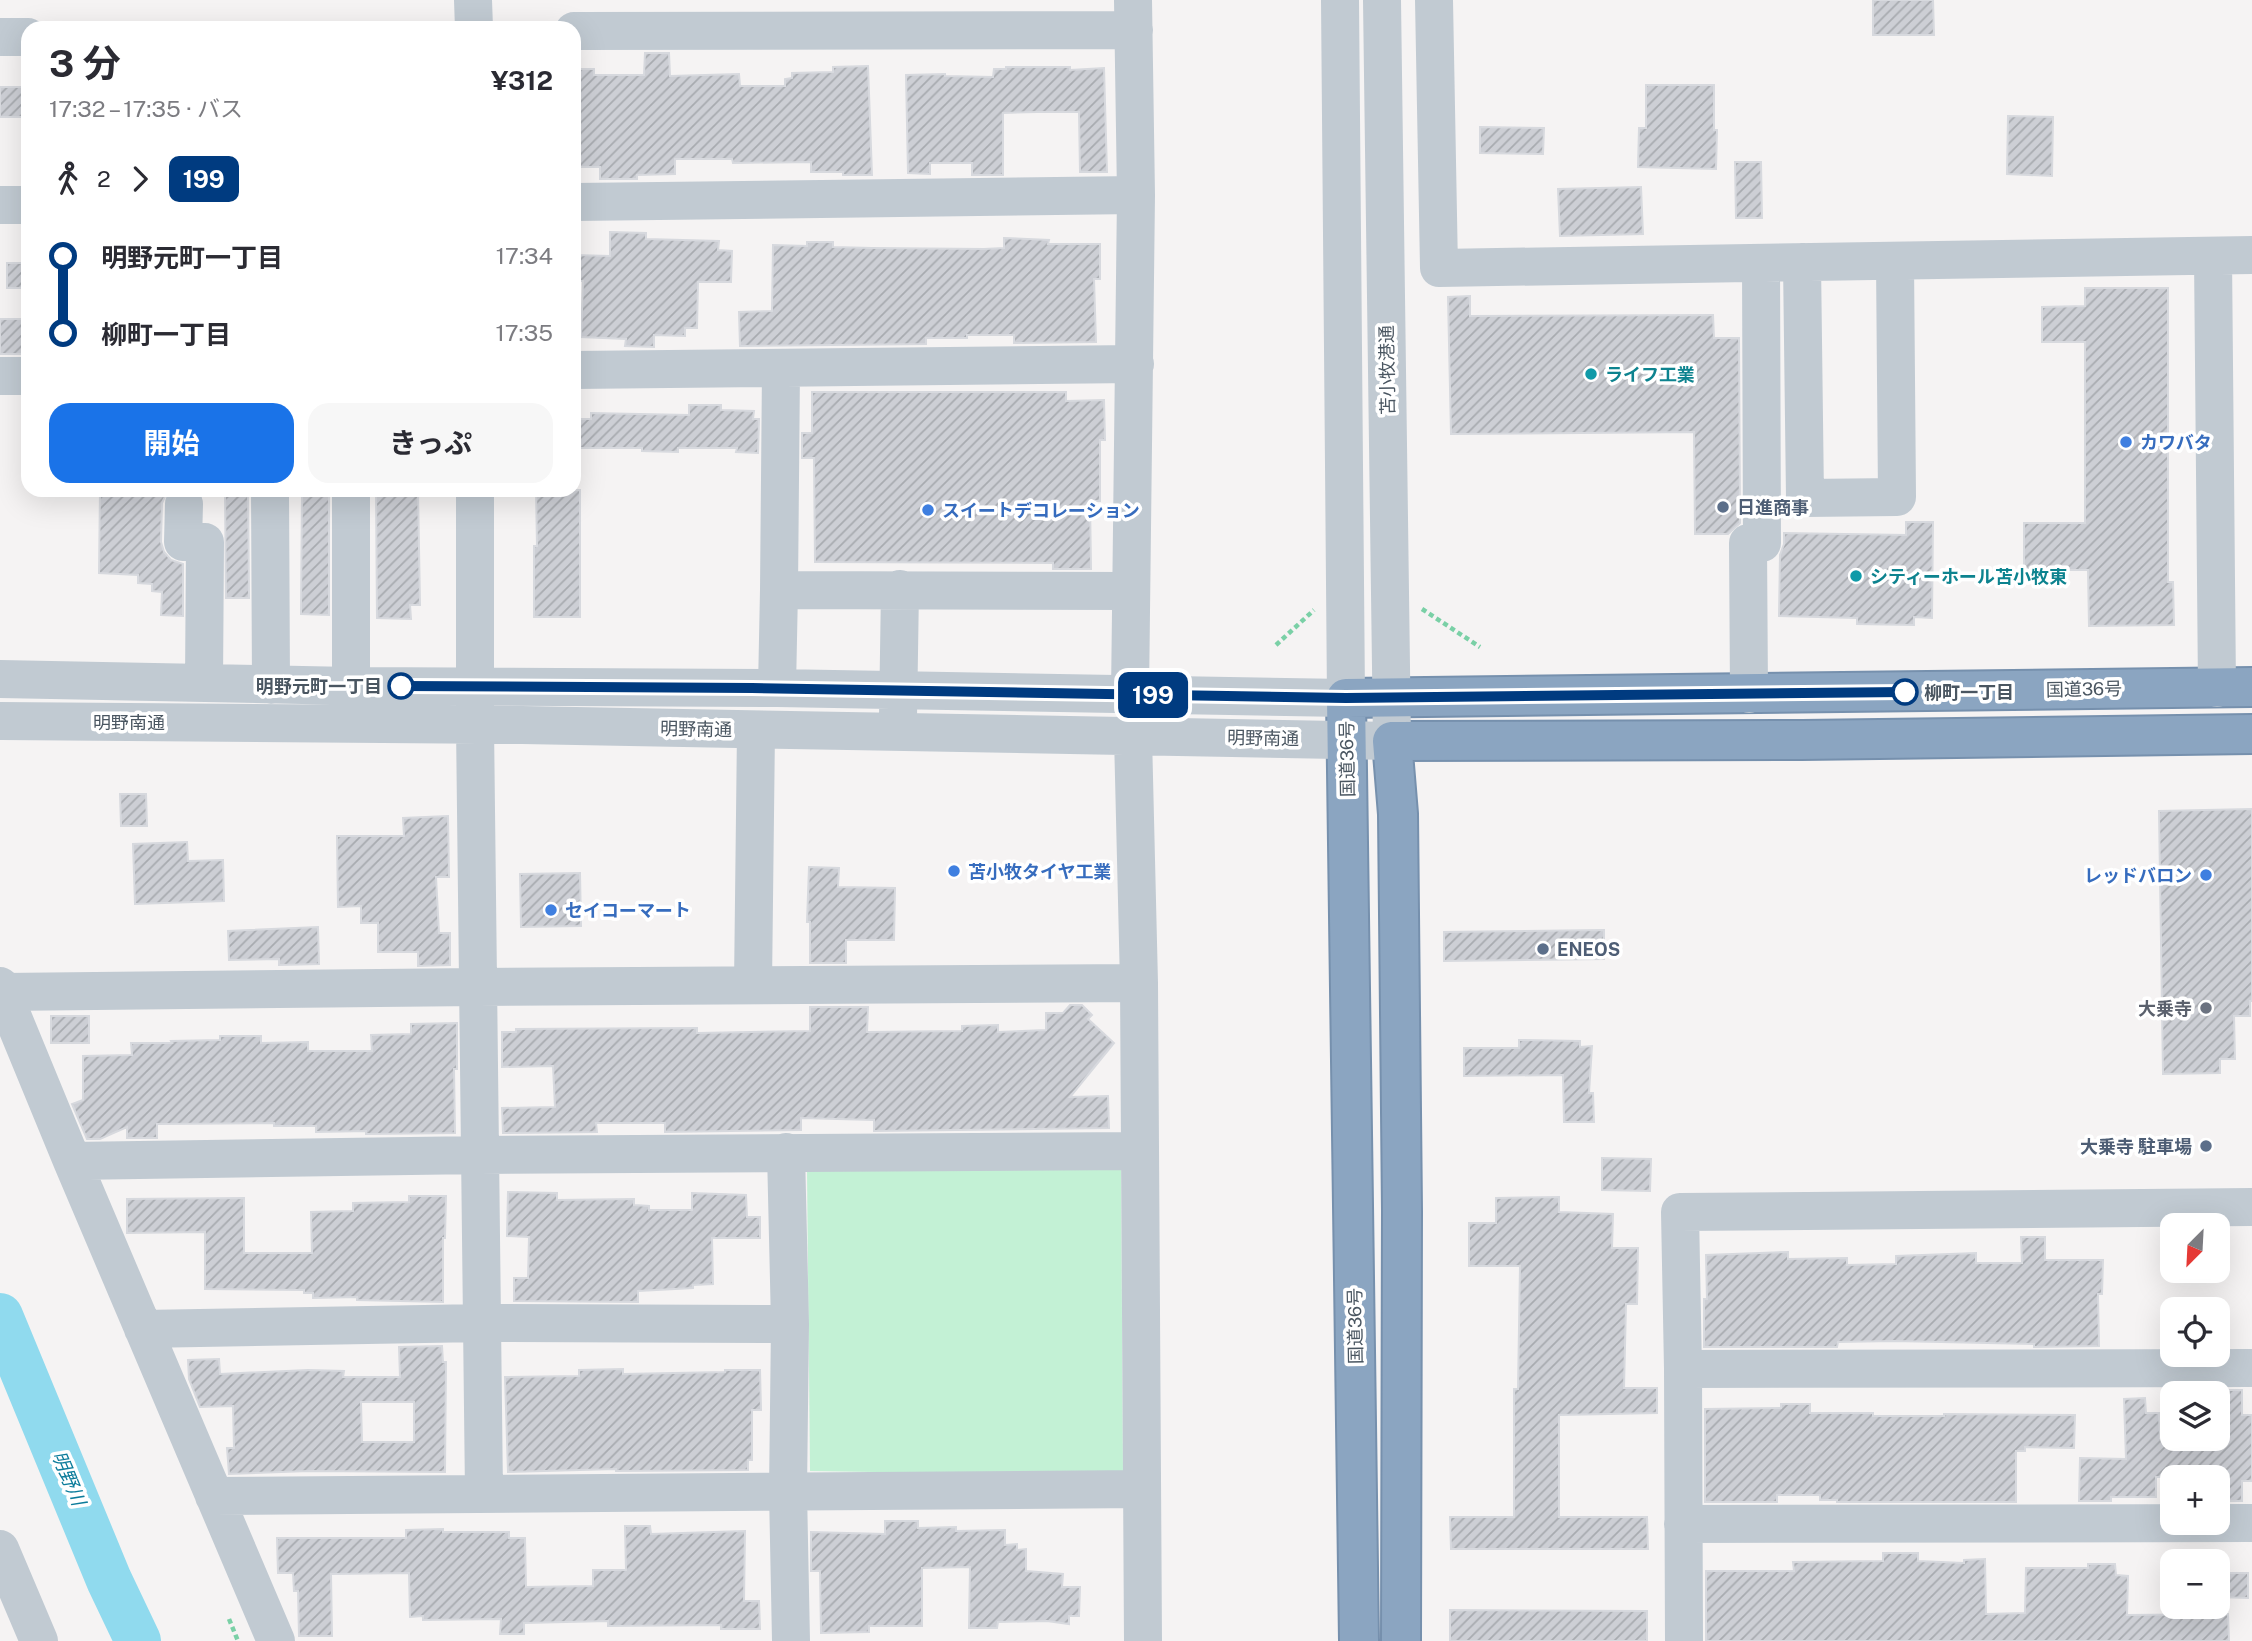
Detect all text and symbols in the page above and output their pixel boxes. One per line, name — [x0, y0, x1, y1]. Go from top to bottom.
text: 3 分 — [49, 41, 121, 86]
text: ¥312 — [491, 65, 553, 96]
text: 17:32 – 17:35 · バス — [49, 95, 243, 122]
icon: walk — [49, 160, 87, 198]
icon: forward — [121, 160, 159, 198]
text: 2 — [97, 165, 111, 192]
text: 199 — [183, 165, 225, 193]
text: 明野元町一丁目 — [101, 242, 283, 273]
text: 17:34 — [496, 242, 553, 269]
text: 柳町一丁目 — [101, 319, 231, 350]
text: 17:35 — [495, 319, 553, 346]
street label: 苫小牧港通 — [1376, 325, 1398, 415]
place label: ライフ工業 — [1605, 364, 1695, 385]
marker: ライフ工業 — [1583, 366, 1599, 382]
button: 開始 — [49, 403, 294, 483]
button: きっぷ — [308, 403, 553, 483]
place label: カワバタ — [2140, 432, 2212, 453]
marker: カワバタ — [2118, 434, 2134, 450]
place label: 日進商事 — [1737, 497, 1809, 518]
marker: 日進商事 — [1715, 499, 1731, 515]
place label: スイートデコレーション — [942, 500, 1140, 521]
marker: スイートデコレーション — [920, 502, 936, 518]
place label: シティーホール苫小牧東 — [1870, 566, 2067, 587]
marker: シティーホール苫小牧東 — [1848, 568, 1864, 584]
line badge: 199 — [1113, 672, 1193, 718]
marker: 明野元町一丁目 — [388, 673, 414, 699]
place label: 明野元町一丁目 — [256, 676, 382, 697]
street label: 国道36号 — [2046, 678, 2122, 700]
marker: 柳町一丁目 — [1892, 679, 1918, 705]
text: 199 — [1132, 681, 1174, 709]
place label: 柳町一丁目 — [1924, 682, 2014, 703]
street label: 明野南通 — [93, 712, 165, 733]
street label: 明野南通 — [660, 718, 732, 740]
street label: 国道36号 — [1336, 721, 1358, 797]
street label: 明野南通 — [1227, 727, 1299, 749]
place label: 苫小牧タイヤ工業 — [968, 861, 1111, 882]
marker: 苫小牧タイヤ工業 — [946, 863, 962, 879]
place label: レッドバロン — [2084, 865, 2192, 886]
marker: レッドバロン — [2198, 867, 2214, 883]
place label: セイコーマート — [565, 900, 691, 921]
marker: セイコーマート — [543, 902, 559, 918]
place label: ENEOS — [1557, 939, 1620, 960]
marker: ENEOS — [1535, 941, 1551, 957]
place label: 大乗寺 — [2138, 998, 2192, 1019]
marker: 大乗寺 — [2198, 1000, 2214, 1016]
place label: 大乗寺 駐車場 — [2080, 1136, 2192, 1157]
marker: 大乗寺 駐車場 — [2198, 1138, 2214, 1154]
north arrow — [2160, 1213, 2230, 1283]
map controls — [2160, 1213, 2230, 1619]
street label: 国道36号 — [1344, 1288, 1366, 1364]
button: locate — [2160, 1297, 2230, 1367]
button: layers — [2160, 1381, 2230, 1451]
water label: 明野川 — [48, 1447, 91, 1510]
button: + — [2160, 1465, 2230, 1535]
button: − — [2160, 1549, 2230, 1619]

